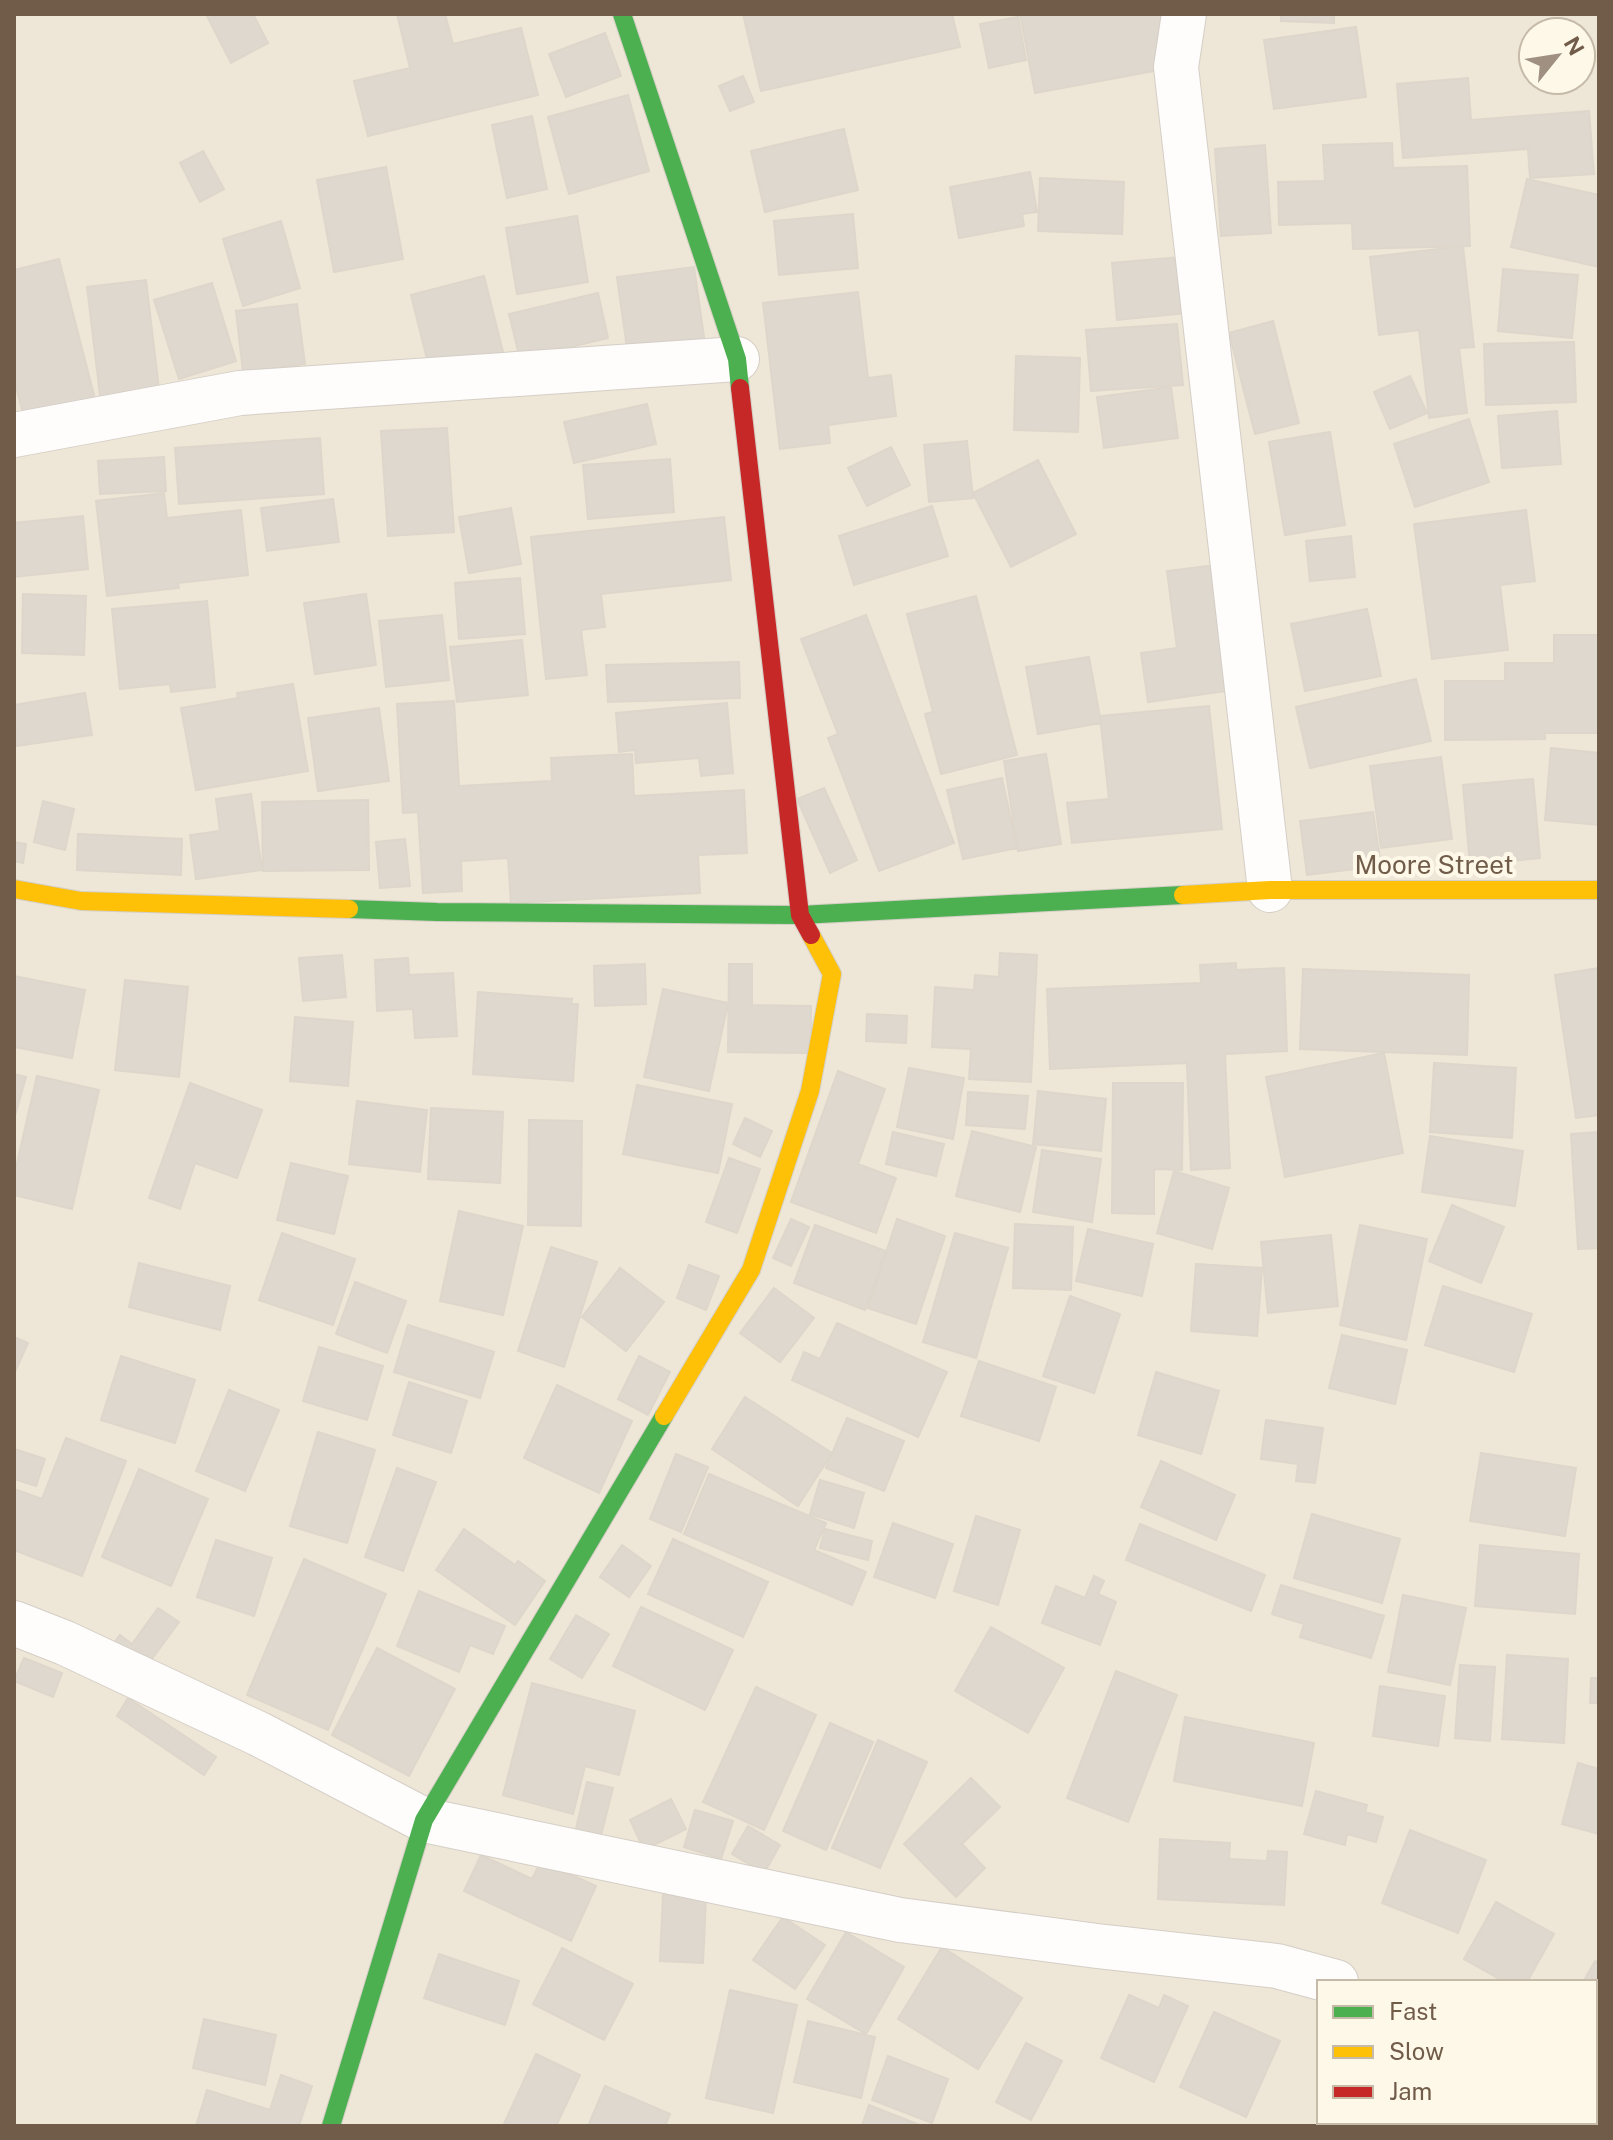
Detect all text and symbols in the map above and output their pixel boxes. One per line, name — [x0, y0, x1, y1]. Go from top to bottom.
north arrow — [1517, 16, 1597, 96]
text: N — [1559, 32, 1590, 60]
street label: Moore Street — [1354, 849, 1514, 880]
legend — [1317, 1980, 1597, 2124]
text: Fast — [1389, 1997, 1437, 2025]
text: Slow — [1389, 2037, 1444, 2065]
text: Jam — [1389, 2077, 1432, 2105]

